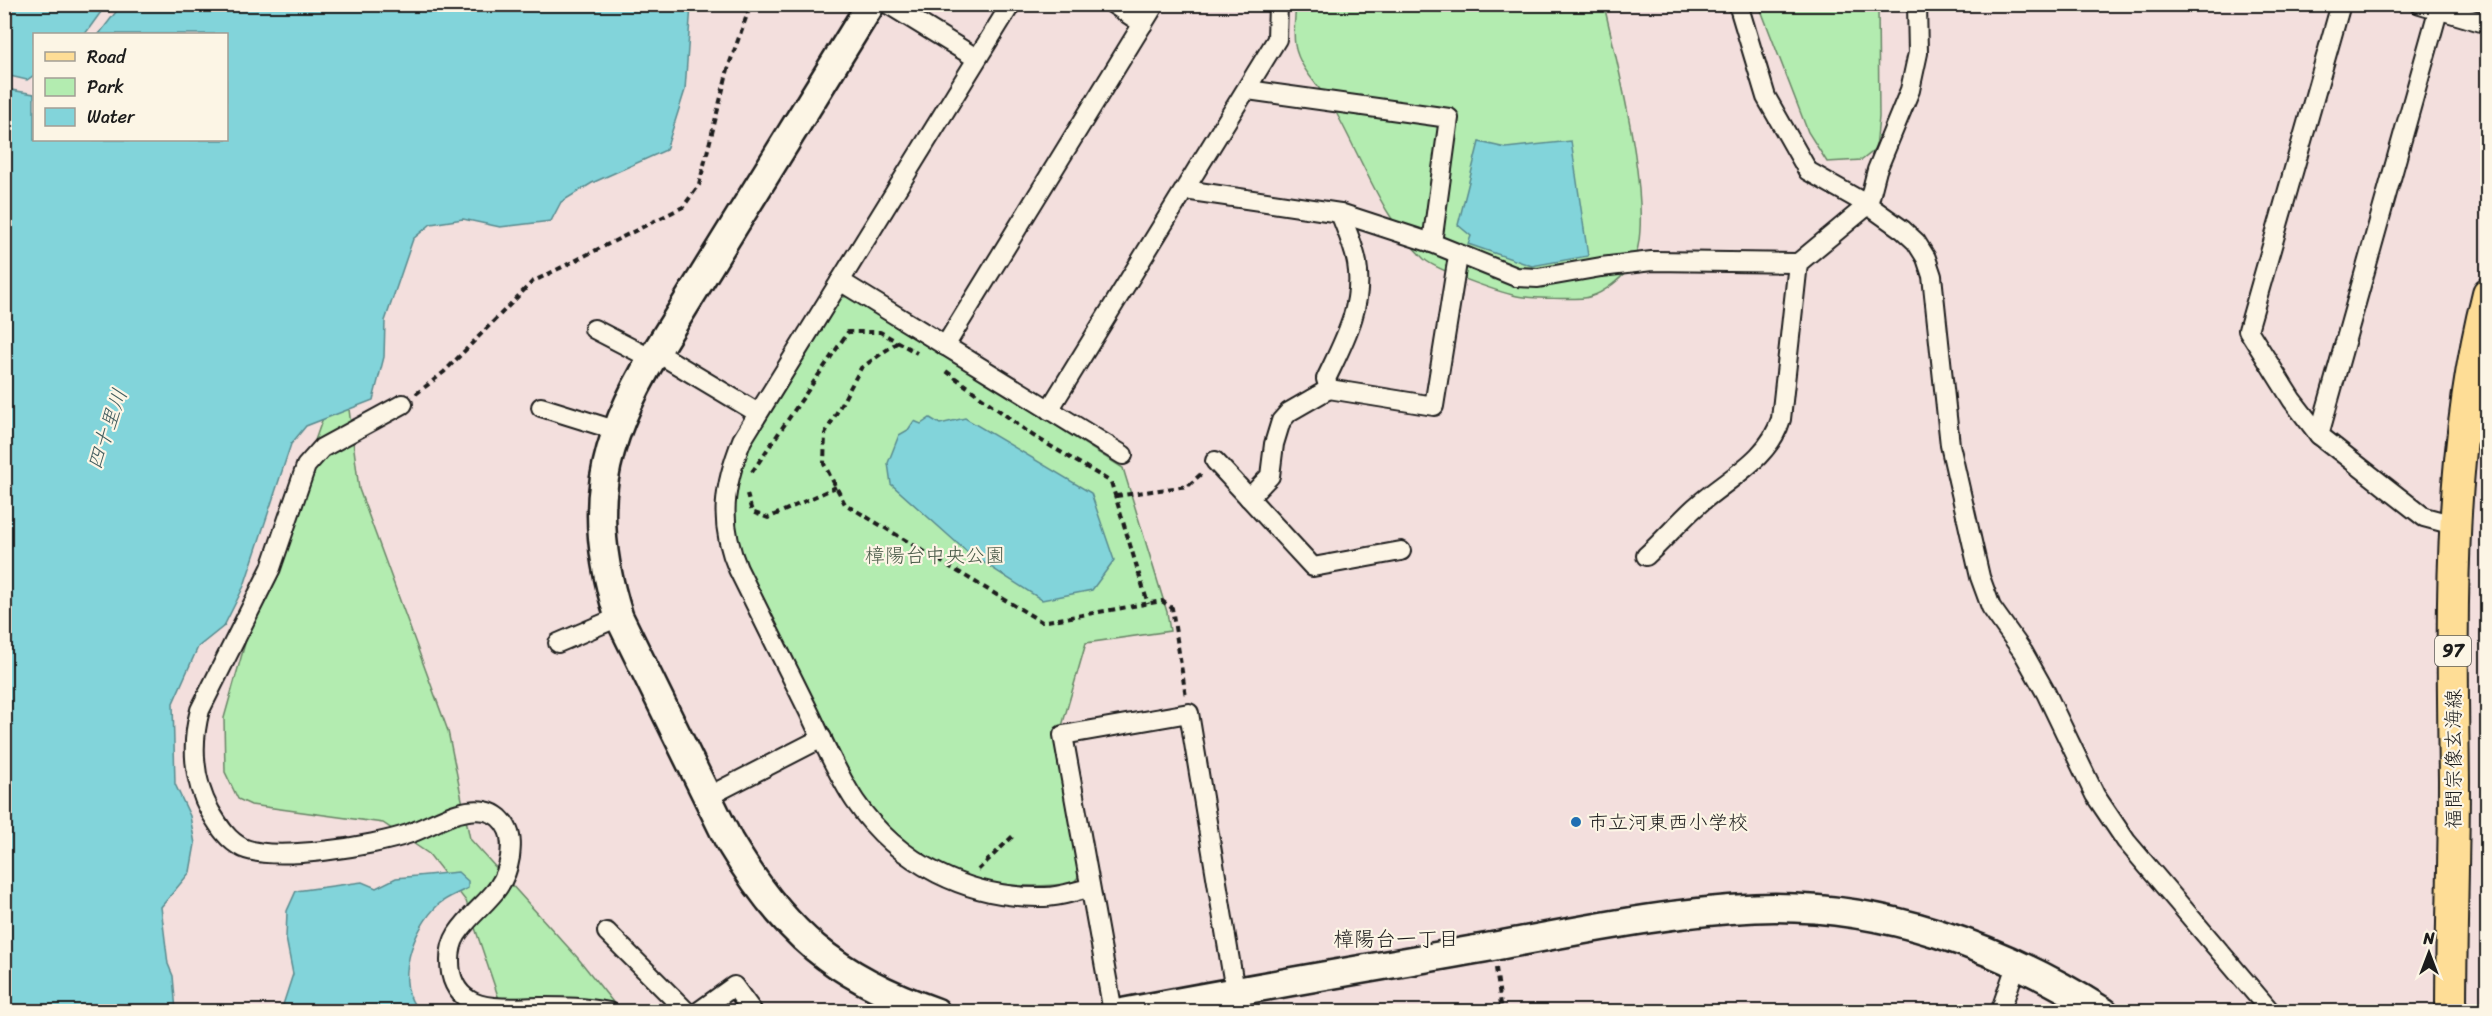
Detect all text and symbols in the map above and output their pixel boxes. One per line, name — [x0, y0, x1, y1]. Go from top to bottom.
legend — [33, 33, 228, 141]
text: Road — [87, 41, 127, 73]
text: Park — [87, 71, 124, 103]
text: Water — [87, 101, 136, 133]
water label: 四十里川 — [75, 383, 139, 475]
park label: 樟陽台中央公園 — [865, 538, 1005, 573]
road number: 97 — [2435, 636, 2471, 666]
street label: 福間宗像玄海線 — [2436, 689, 2471, 829]
place label: 市立河東西小学校 — [1588, 805, 1748, 840]
marker: 市立河東西小学校 — [1569, 815, 1583, 829]
district label: 樟陽台一丁目 — [1333, 920, 1459, 958]
north arrow — [2399, 923, 2459, 983]
text: N — [2422, 924, 2435, 953]

